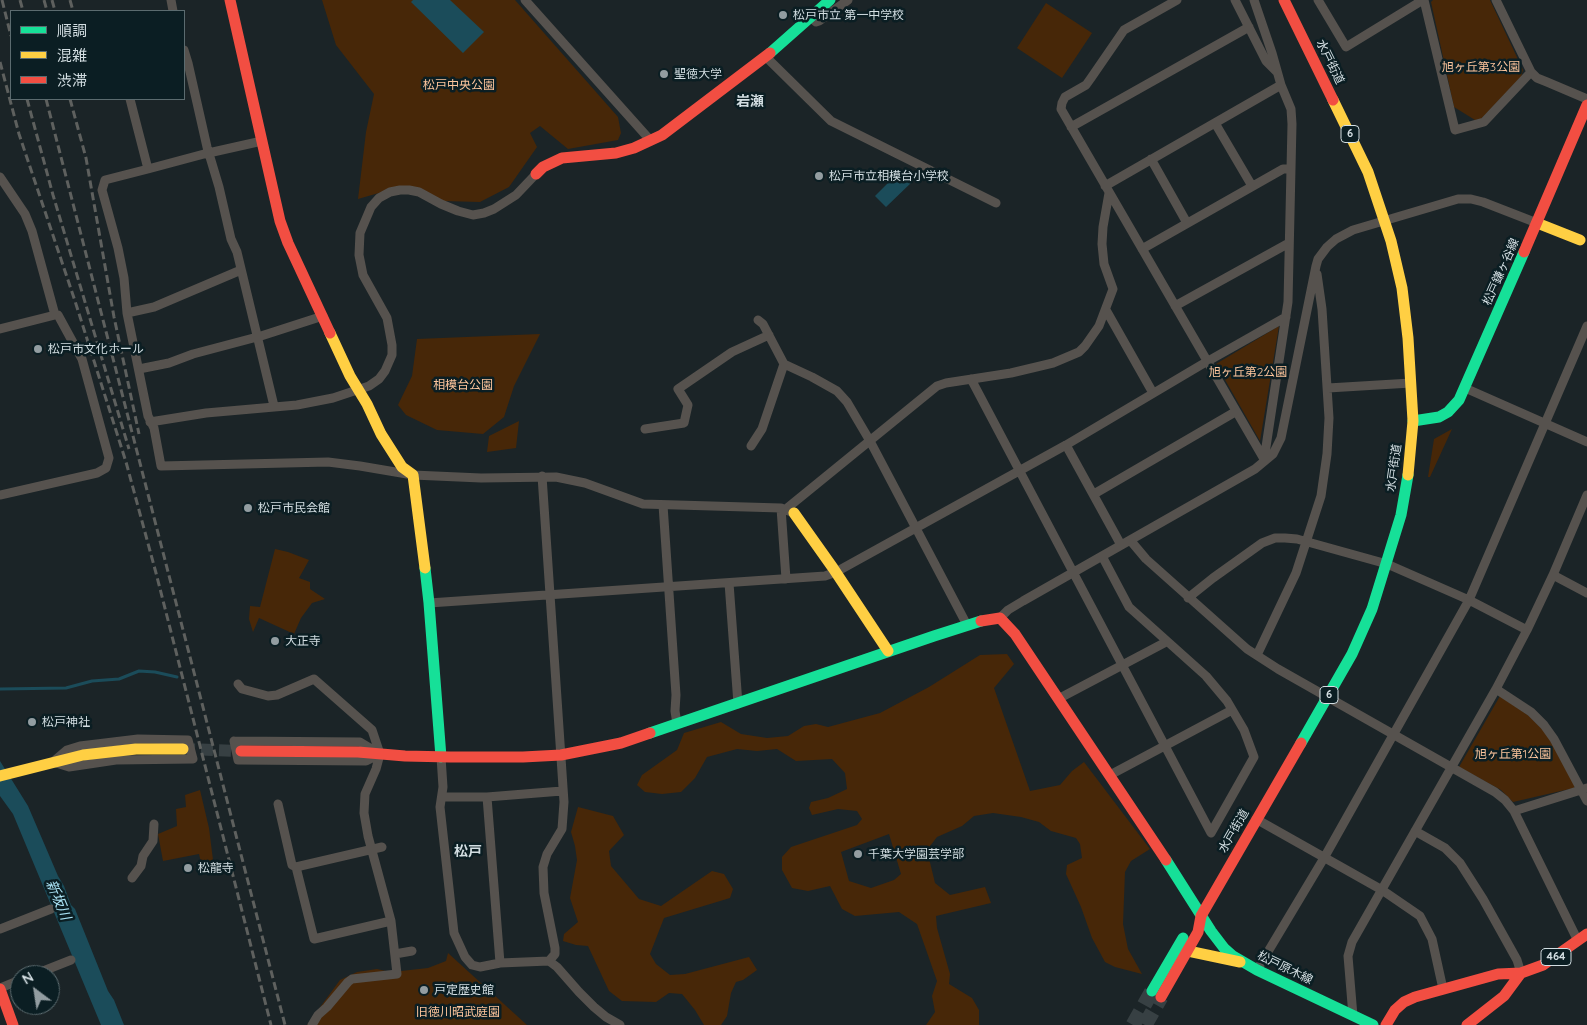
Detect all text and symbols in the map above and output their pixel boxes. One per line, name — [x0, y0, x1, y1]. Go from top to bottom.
place label: 松戸市立 第一中学校 — [793, 8, 904, 22]
marker: 松戸市立 第一中学校 — [777, 9, 789, 21]
legend — [10, 10, 185, 100]
text: 順調 — [57, 21, 87, 40]
street label: 水戸街道 — [1313, 37, 1347, 87]
text: 混雑 — [57, 46, 87, 65]
park label: 旭ヶ丘第3公園 — [1442, 60, 1520, 74]
place label: 聖徳大学 — [674, 67, 722, 81]
marker: 聖徳大学 — [658, 68, 670, 80]
text: 渋滞 — [57, 71, 87, 90]
park label: 松戸中央公園 — [423, 78, 495, 92]
district label: 岩瀬 — [736, 94, 764, 110]
road number: 6 — [1341, 126, 1359, 142]
place label: 松戸市立相模台小学校 — [829, 169, 949, 183]
marker: 松戸市立相模台小学校 — [813, 170, 825, 182]
street label: 松戸鎌ヶ谷線 — [1480, 236, 1522, 308]
place label: 松戸市文化ホール — [48, 342, 144, 356]
marker: 松戸市文化ホール — [32, 343, 44, 355]
park label: 旭ヶ丘第2公園 — [1209, 365, 1287, 379]
park label: 相模台公園 — [433, 378, 493, 392]
street label: 水戸街道 — [1384, 443, 1404, 493]
place label: 松戸市民会館 — [258, 501, 330, 515]
marker: 松戸市民会館 — [242, 502, 254, 514]
place label: 大正寺 — [285, 634, 321, 648]
marker: 大正寺 — [269, 635, 281, 647]
road number: 6 — [1320, 686, 1338, 704]
place label: 松戸神社 — [42, 715, 90, 729]
marker: 松戸神社 — [26, 716, 38, 728]
park label: 旭ヶ丘第1公園 — [1475, 747, 1551, 761]
street label: 水戸街道 — [1216, 807, 1252, 855]
district label: 松戸 — [454, 844, 482, 860]
place label: 千葉大学園芸学部 — [868, 847, 964, 861]
marker: 千葉大学園芸学部 — [852, 848, 864, 860]
place label: 松龍寺 — [198, 861, 234, 875]
marker: 松龍寺 — [182, 862, 194, 874]
water label: 新坂川 — [42, 877, 74, 923]
street label: 松戸原木線 — [1255, 948, 1315, 988]
road number: 464 — [1541, 949, 1571, 966]
north arrow — [10, 965, 60, 1015]
text: N — [19, 968, 37, 988]
place label: 戸定歴史館 — [434, 983, 494, 997]
marker: 戸定歴史館 — [418, 984, 430, 996]
park label: 旧徳川昭武庭園 — [416, 1005, 500, 1019]

